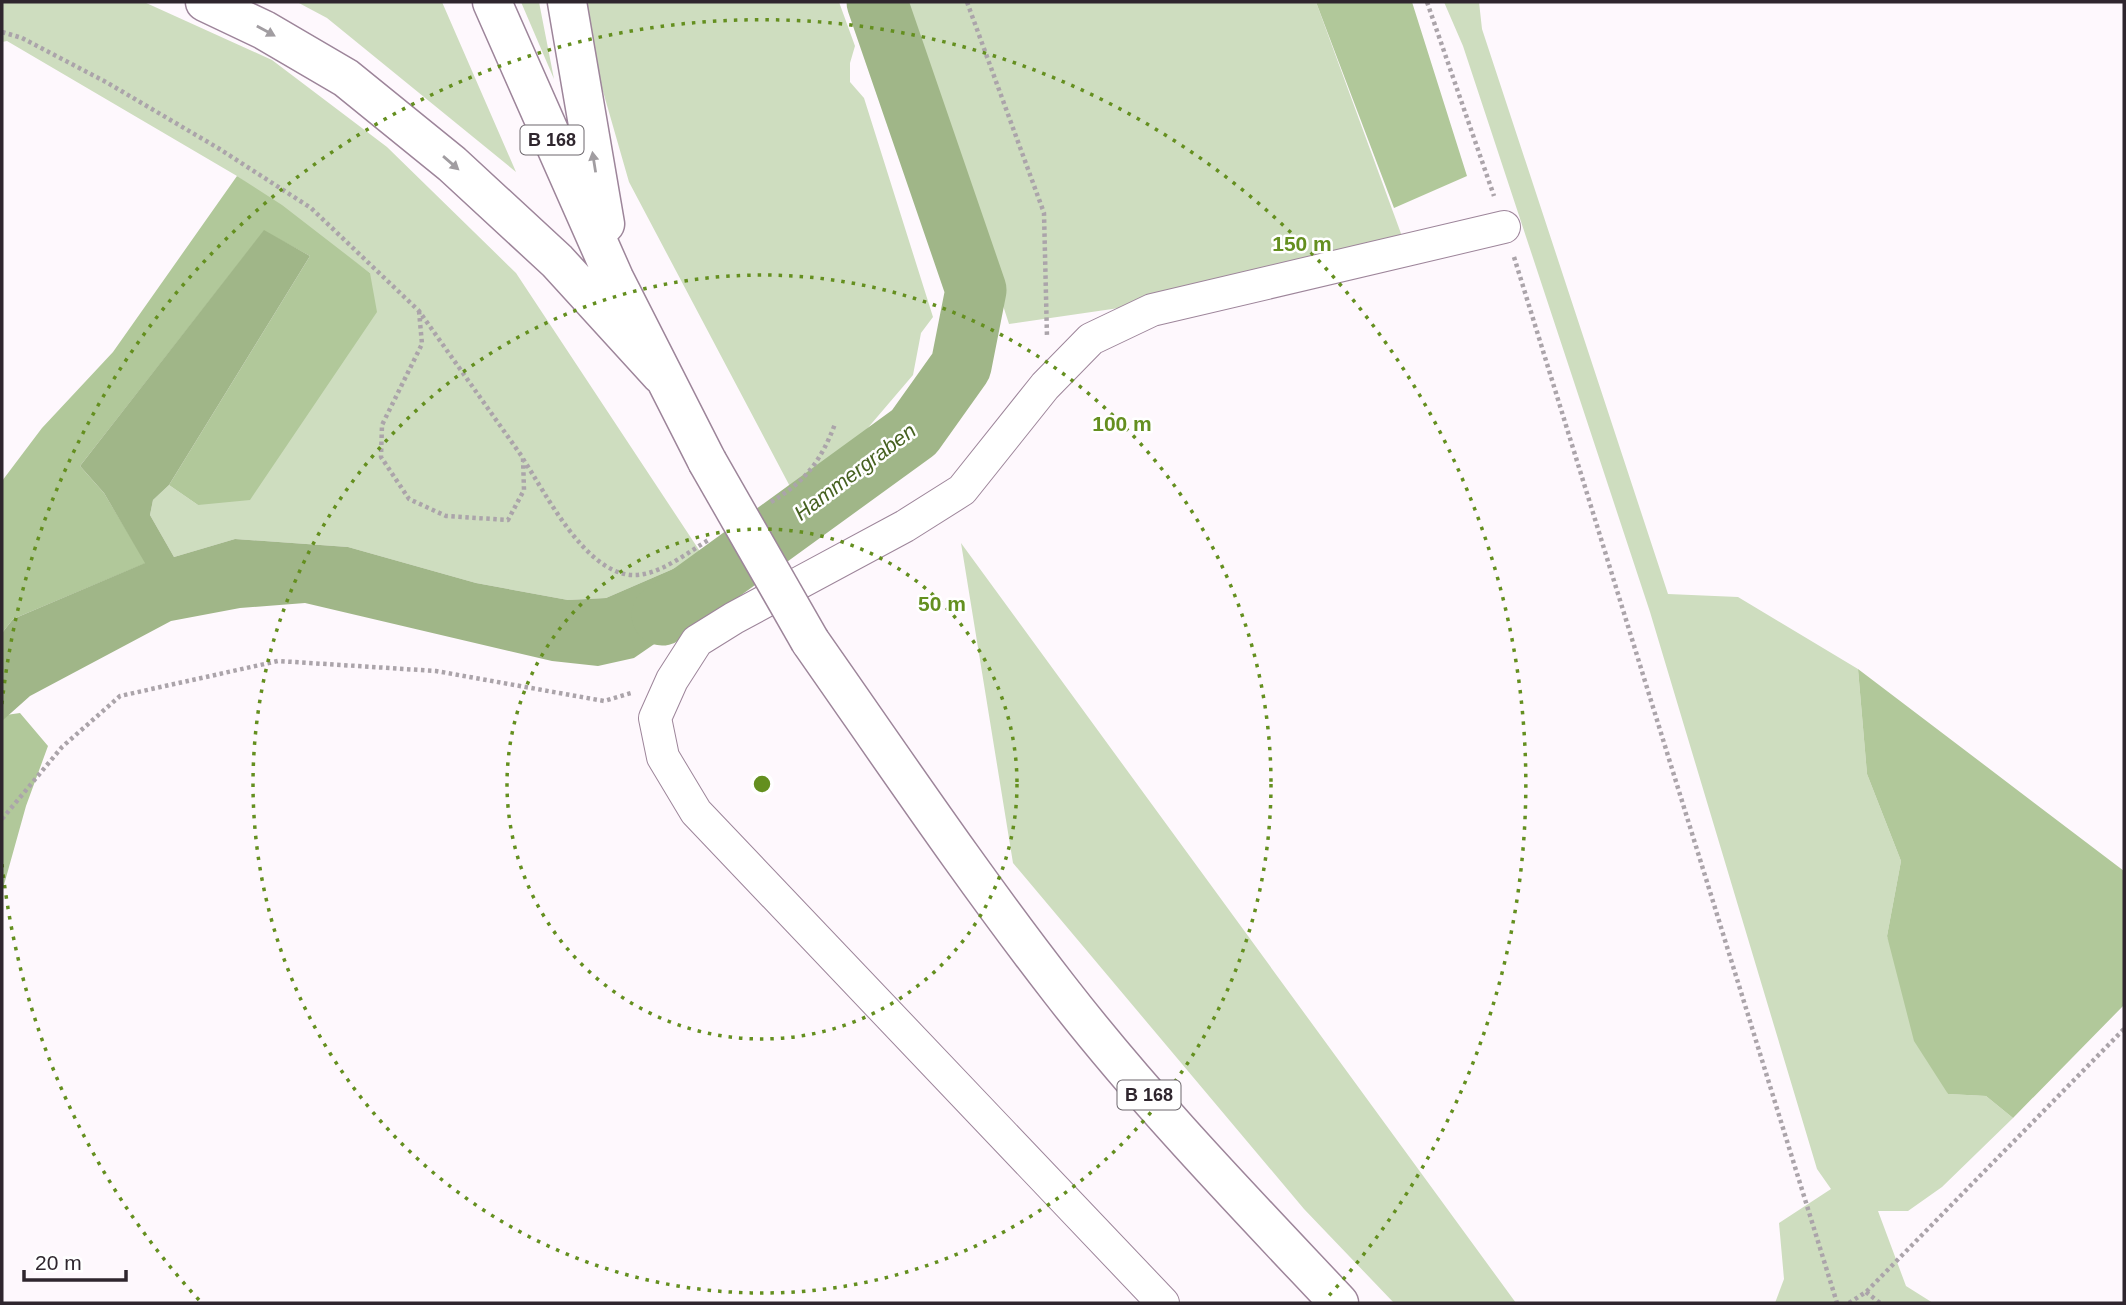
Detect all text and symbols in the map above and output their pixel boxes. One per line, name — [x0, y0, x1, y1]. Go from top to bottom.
one-way arrow — [257, 25, 277, 37]
road number: B 168 — [520, 125, 584, 154]
one-way arrow — [588, 151, 599, 173]
one-way arrow — [442, 155, 460, 171]
text: 150 m — [1272, 232, 1332, 255]
text: 100 m — [1092, 412, 1152, 435]
water label: Hammergraben — [790, 419, 920, 525]
text: 50 m — [918, 592, 966, 615]
centre of rings — [750, 772, 774, 796]
road number: B 168 — [1118, 1080, 1180, 1110]
scale bar — [24, 1238, 126, 1282]
text: 20 m — [35, 1251, 82, 1274]

